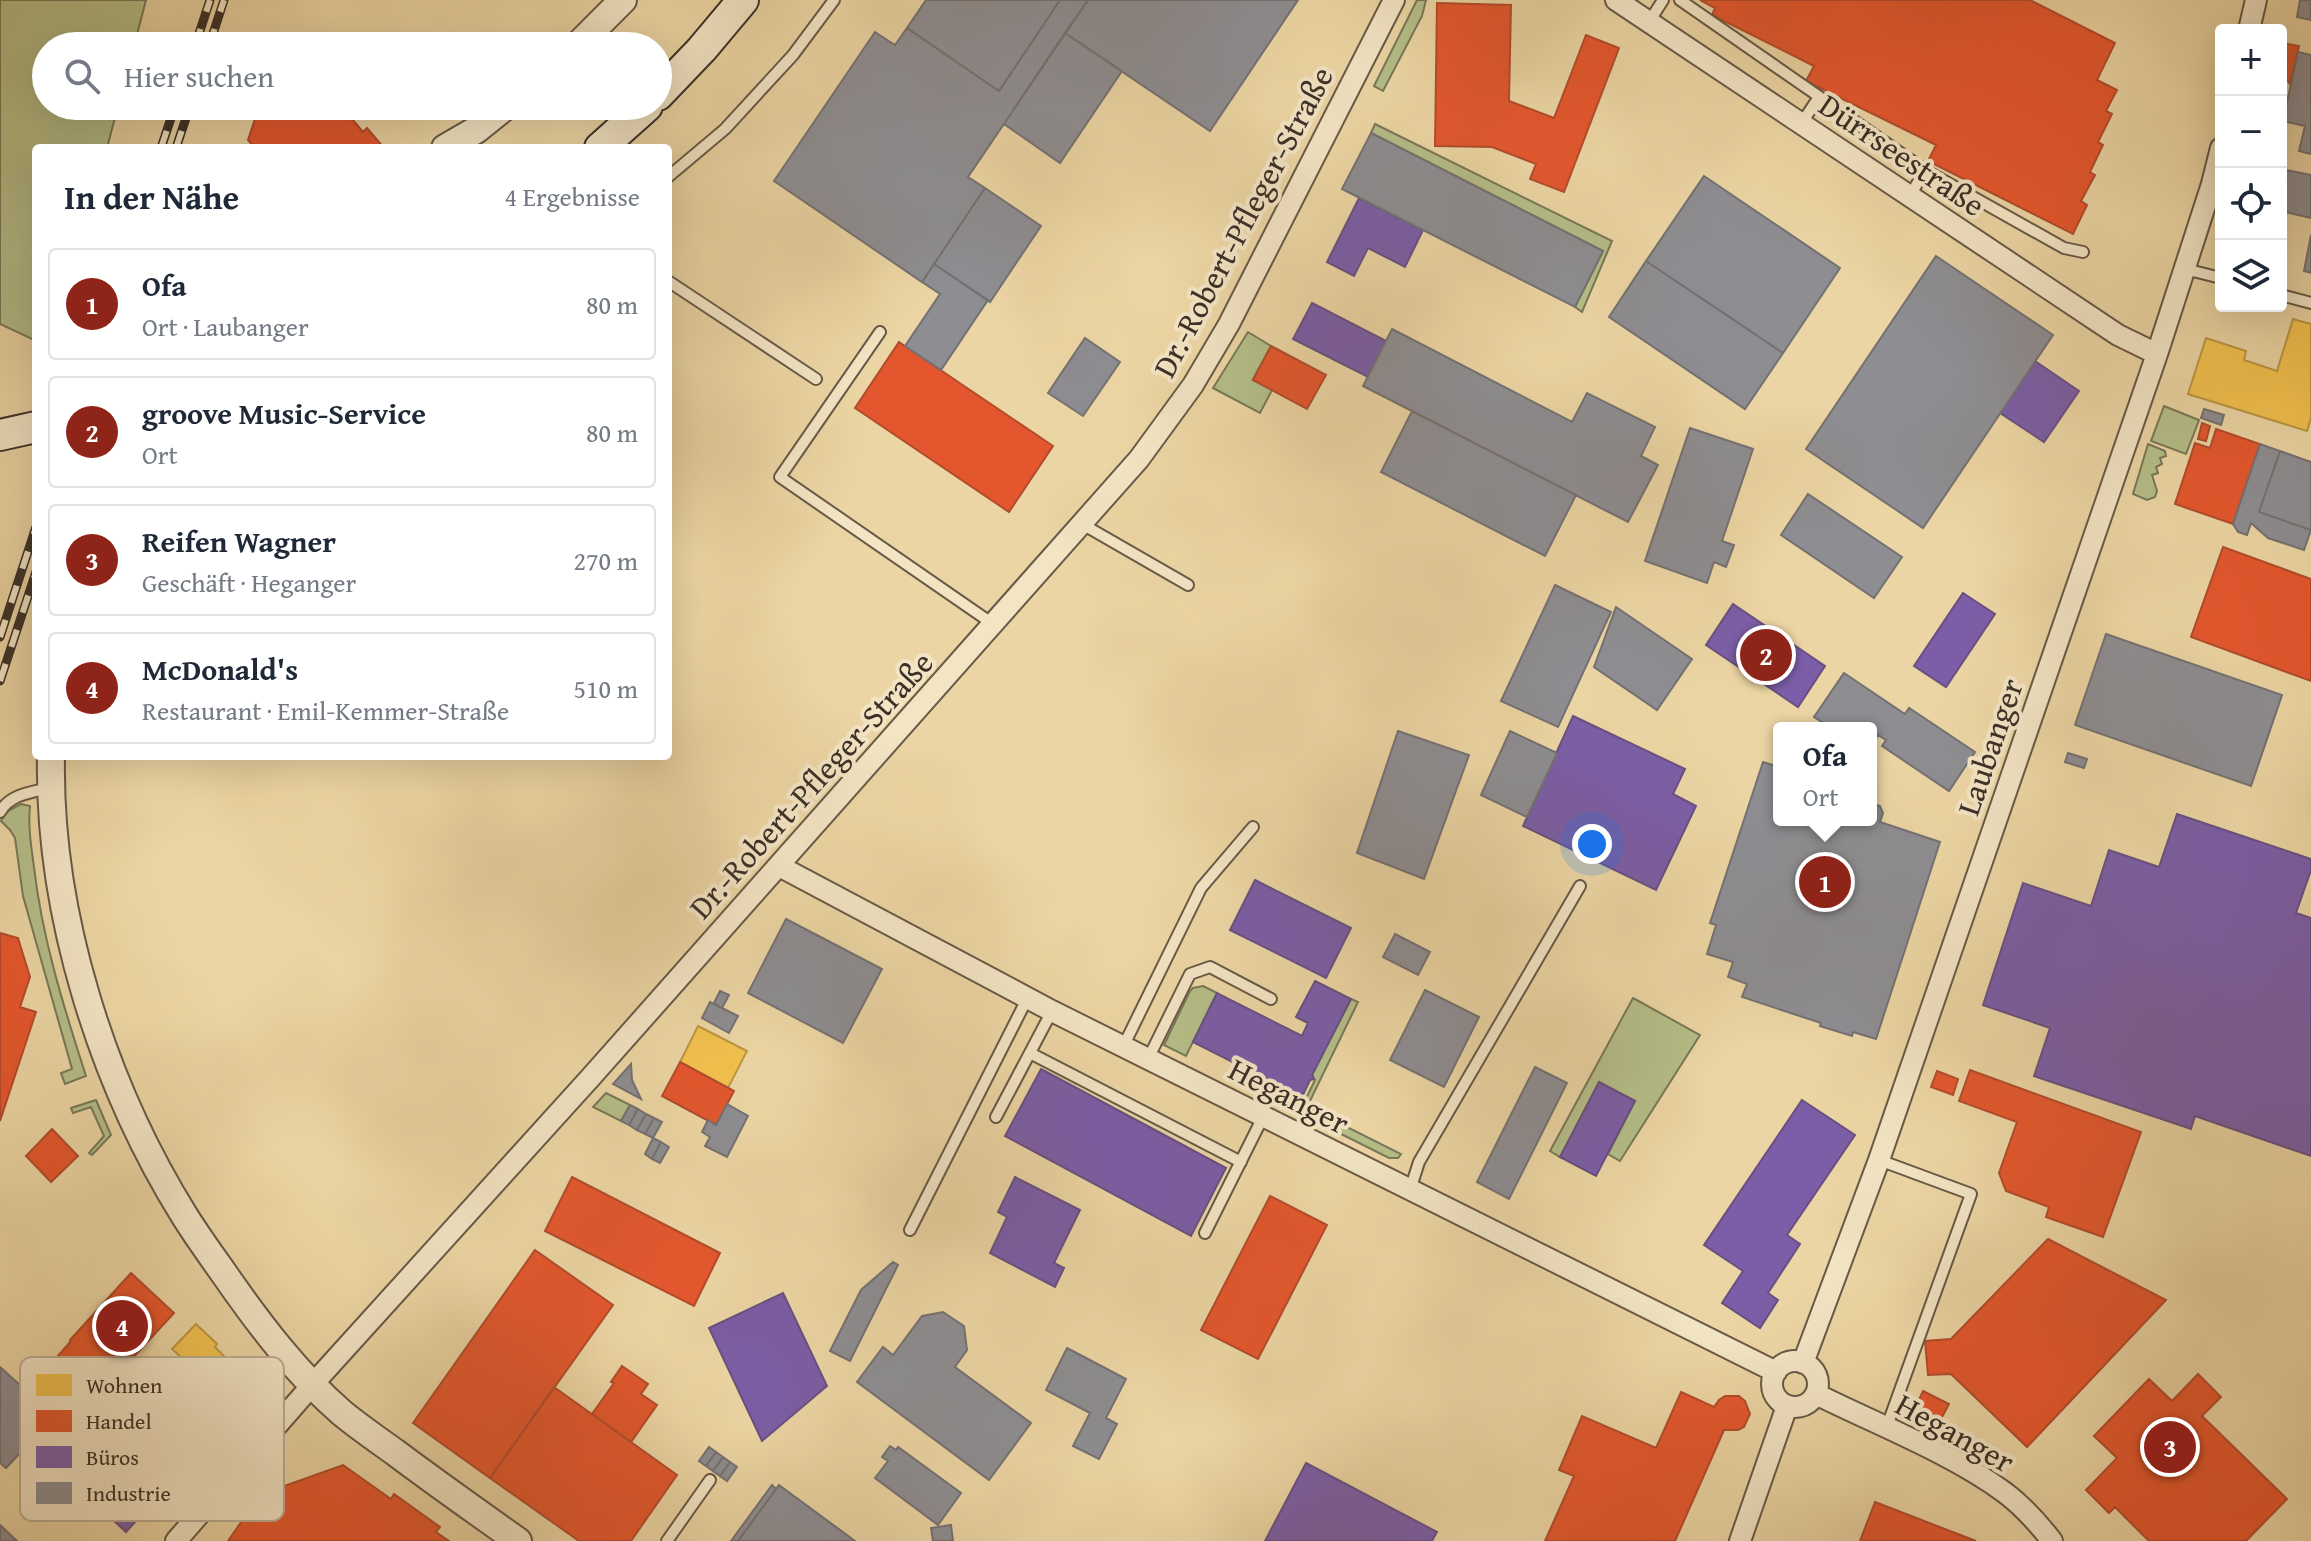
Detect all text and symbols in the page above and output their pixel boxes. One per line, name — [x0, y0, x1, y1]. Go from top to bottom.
map controls — [2215, 24, 2287, 312]
button: + — [2215, 24, 2287, 96]
search box — [32, 32, 672, 120]
icon: search — [60, 54, 104, 98]
text: Hier suchen — [124, 54, 274, 98]
street label: Dr.-Robert-Pfleger-Straße — [1141, 58, 1345, 386]
street label: Dürrseestraße — [1810, 82, 1995, 228]
button: − — [2215, 96, 2287, 168]
button: locate — [2215, 168, 2287, 240]
text: In der Nähe — [64, 172, 239, 221]
text: 4 Ergebnisse — [505, 177, 640, 216]
button: layers — [2215, 240, 2287, 312]
text: Ofa — [142, 263, 187, 307]
text: 1 — [85, 285, 99, 324]
text: 80 m — [586, 285, 638, 324]
text: Ort · Laubanger — [142, 307, 309, 346]
text: groove Music-Service — [142, 391, 426, 435]
text: 2 — [85, 413, 99, 452]
text: 80 m — [586, 413, 638, 452]
text: Ort — [142, 435, 178, 474]
text: Reifen Wagner — [142, 519, 336, 563]
text: 3 — [85, 541, 99, 580]
text: 270 m — [573, 541, 638, 580]
text: Geschäft · Heganger — [142, 563, 356, 602]
pin: 2 — [1740, 625, 1792, 685]
street label: Dr.-Robert-Pfleger-Straße — [677, 640, 944, 929]
text: McDonald's — [142, 647, 298, 691]
text: 4 — [85, 669, 99, 708]
text: 510 m — [573, 669, 638, 708]
street label: Laubanger — [1944, 672, 2035, 822]
text: Restaurant · Emil-Kemmer-Straße — [142, 691, 509, 730]
popup — [1773, 722, 1877, 826]
text: Ofa — [1803, 733, 1847, 777]
text: Ort — [1803, 777, 1838, 816]
your location — [1572, 824, 1612, 864]
pin: 1 — [1799, 852, 1851, 912]
street label: Heganger — [1221, 1045, 1358, 1146]
pin: 4 — [96, 1296, 148, 1356]
legend — [20, 1357, 284, 1521]
text: Wohnen — [86, 1369, 163, 1401]
street label: Heganger — [1887, 1381, 2023, 1484]
text: Handel — [86, 1405, 152, 1437]
pin: 3 — [2144, 1417, 2196, 1477]
text: Büros — [86, 1441, 139, 1473]
text: Industrie — [86, 1477, 171, 1509]

